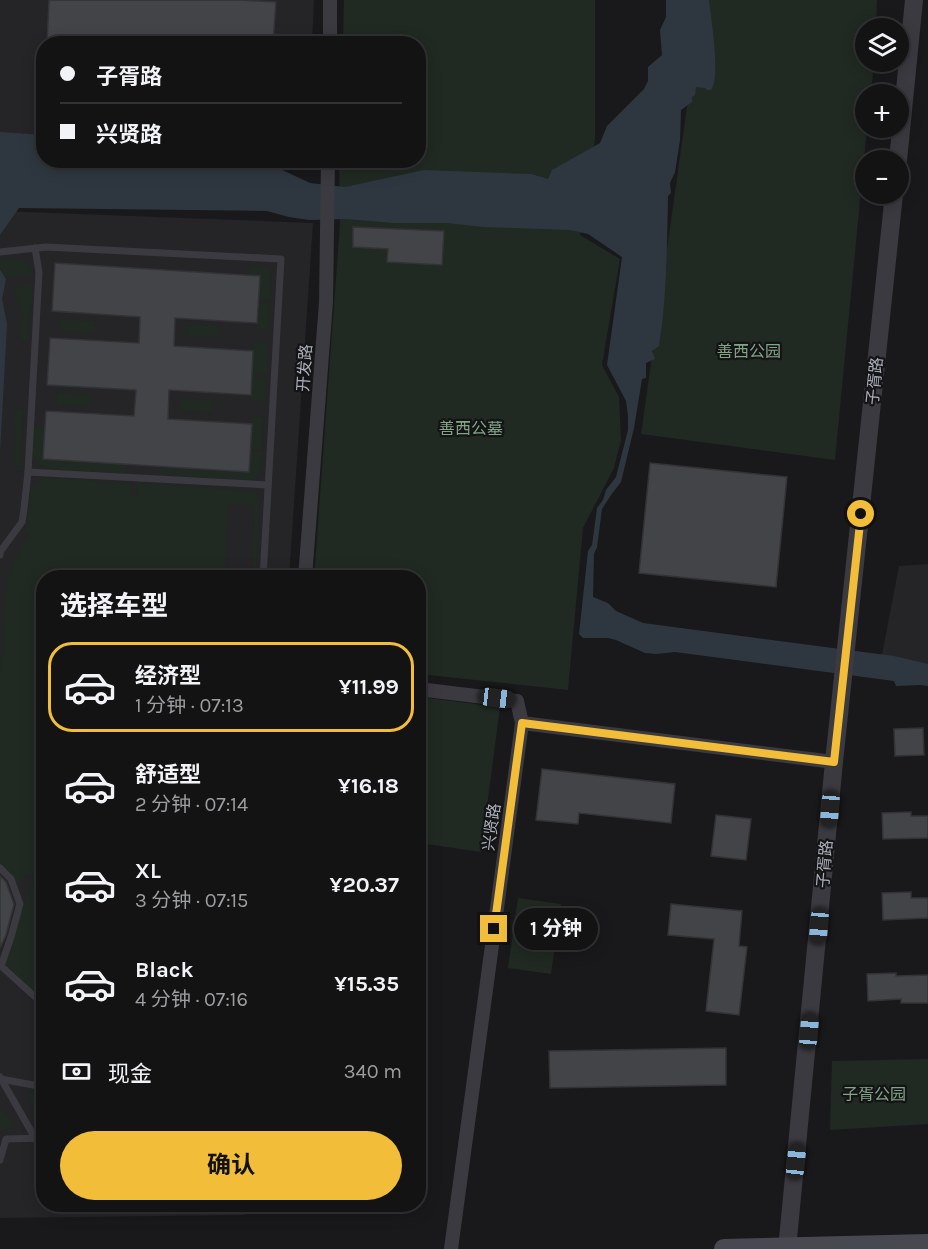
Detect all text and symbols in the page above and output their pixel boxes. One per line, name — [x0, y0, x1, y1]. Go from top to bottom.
map controls — [855, 18, 909, 204]
button: layers — [855, 18, 909, 72]
text: 子胥路 — [96, 64, 162, 90]
button: + — [855, 84, 909, 138]
text: 兴贤路 — [96, 122, 162, 148]
button: − — [855, 150, 909, 204]
park label: 善西公园 — [717, 342, 781, 361]
street label: 开发路 — [293, 343, 316, 393]
street label: 子胥路 — [863, 356, 886, 406]
park label: 善西公墓 — [439, 419, 503, 438]
route start — [847, 500, 874, 527]
text: 选择车型 — [60, 590, 168, 622]
icon: car — [63, 660, 117, 714]
text: 经济型 — [135, 663, 201, 689]
text: ¥11.99 — [339, 674, 399, 700]
car — [478, 687, 516, 709]
text: 1 分钟 · 07:13 — [135, 694, 244, 717]
icon: car — [63, 759, 117, 813]
text: 舒适型 — [135, 762, 201, 788]
text: ¥16.18 — [338, 773, 399, 799]
car — [819, 790, 841, 828]
text: 2 分钟 · 07:14 — [135, 793, 248, 816]
street label: 兴贤路 — [479, 802, 504, 852]
street label: 子胥路 — [813, 839, 836, 889]
icon: car — [63, 858, 117, 912]
text: XL — [135, 858, 161, 884]
text: ¥20.37 — [330, 872, 399, 898]
text: 3 分钟 · 07:15 — [135, 889, 248, 912]
car — [808, 907, 830, 945]
callout: 1 分钟 — [515, 908, 599, 950]
route end — [480, 915, 507, 942]
text: 1 分钟 — [530, 917, 582, 940]
icon: car — [63, 957, 117, 1011]
text: Black — [135, 957, 194, 983]
text: ¥15.35 — [334, 971, 399, 997]
text: 4 分钟 · 07:16 — [135, 988, 248, 1011]
car — [798, 1012, 820, 1050]
icon: cash — [60, 1055, 93, 1088]
text: 340 m — [344, 1060, 402, 1083]
text: 现金 — [108, 1061, 152, 1087]
park label: 子胥公园 — [842, 1085, 906, 1104]
button: 确认 — [60, 1131, 402, 1200]
car — [785, 1142, 807, 1180]

